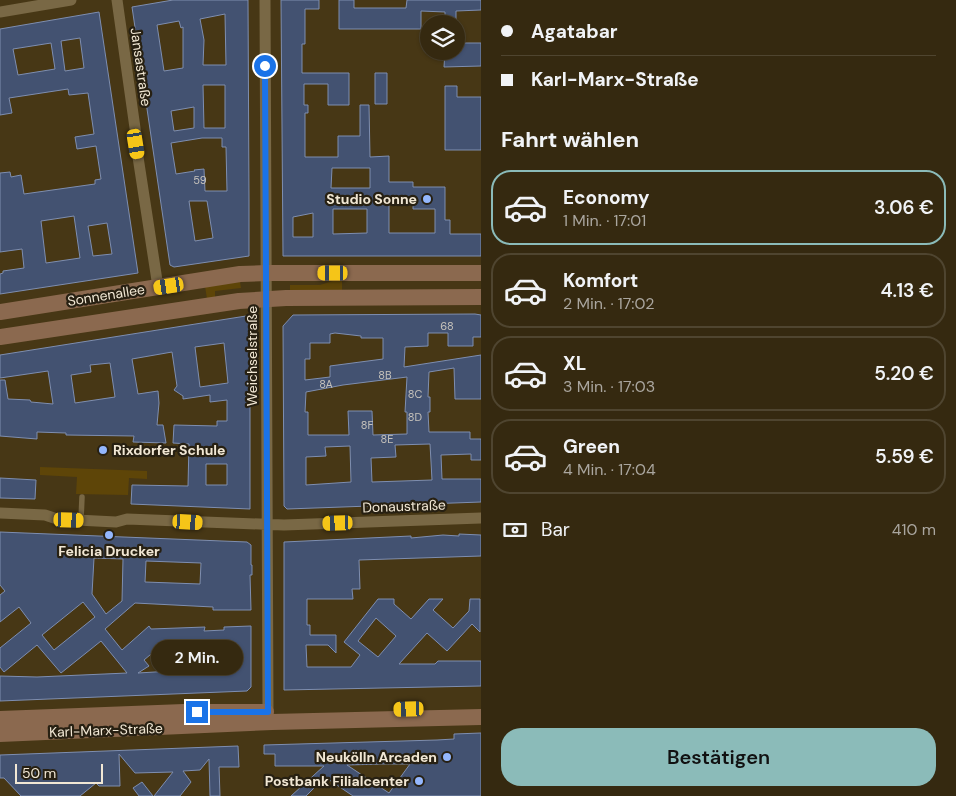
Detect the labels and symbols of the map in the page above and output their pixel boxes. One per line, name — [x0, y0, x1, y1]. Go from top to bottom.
street label: Jansastraße — [127, 26, 155, 108]
route start — [254, 55, 276, 77]
car — [126, 128, 145, 160]
house number: 59 — [193, 173, 207, 187]
place label: Studio Sonne — [326, 190, 417, 208]
marker: Studio Sonne — [421, 193, 433, 205]
car — [318, 266, 348, 281]
car — [153, 276, 184, 296]
street label: Sonnenallee — [66, 280, 146, 310]
street label: Weichselstraße — [243, 306, 261, 406]
house number: 68 — [440, 319, 454, 333]
house number: 8B — [378, 368, 392, 382]
house number: 8A — [319, 377, 333, 391]
house number: 8C — [408, 387, 422, 401]
house number: 8D — [408, 410, 423, 424]
house number: 8F — [361, 418, 373, 432]
house number: 8E — [381, 432, 393, 446]
place label: Rixdorfer Schule — [113, 441, 226, 459]
marker: Rixdorfer Schule — [97, 444, 109, 456]
street label: Donaustraße — [362, 496, 446, 516]
car — [53, 512, 84, 528]
car — [172, 514, 203, 530]
car — [322, 515, 353, 531]
marker: Felicia Drucker — [103, 529, 115, 541]
place label: Felicia Drucker — [58, 542, 160, 560]
callout: 2 Min. — [151, 640, 243, 674]
route end — [186, 701, 208, 723]
car — [393, 701, 424, 717]
street label: Karl-Marx-Straße — [49, 719, 163, 741]
place label: Neukölln Arcaden — [316, 748, 437, 766]
marker: Neukölln Arcaden — [441, 751, 453, 763]
scale bar — [15, 761, 102, 784]
place label: Postbank Filialcenter — [265, 772, 409, 790]
marker: Postbank Filialcenter — [413, 775, 425, 787]

